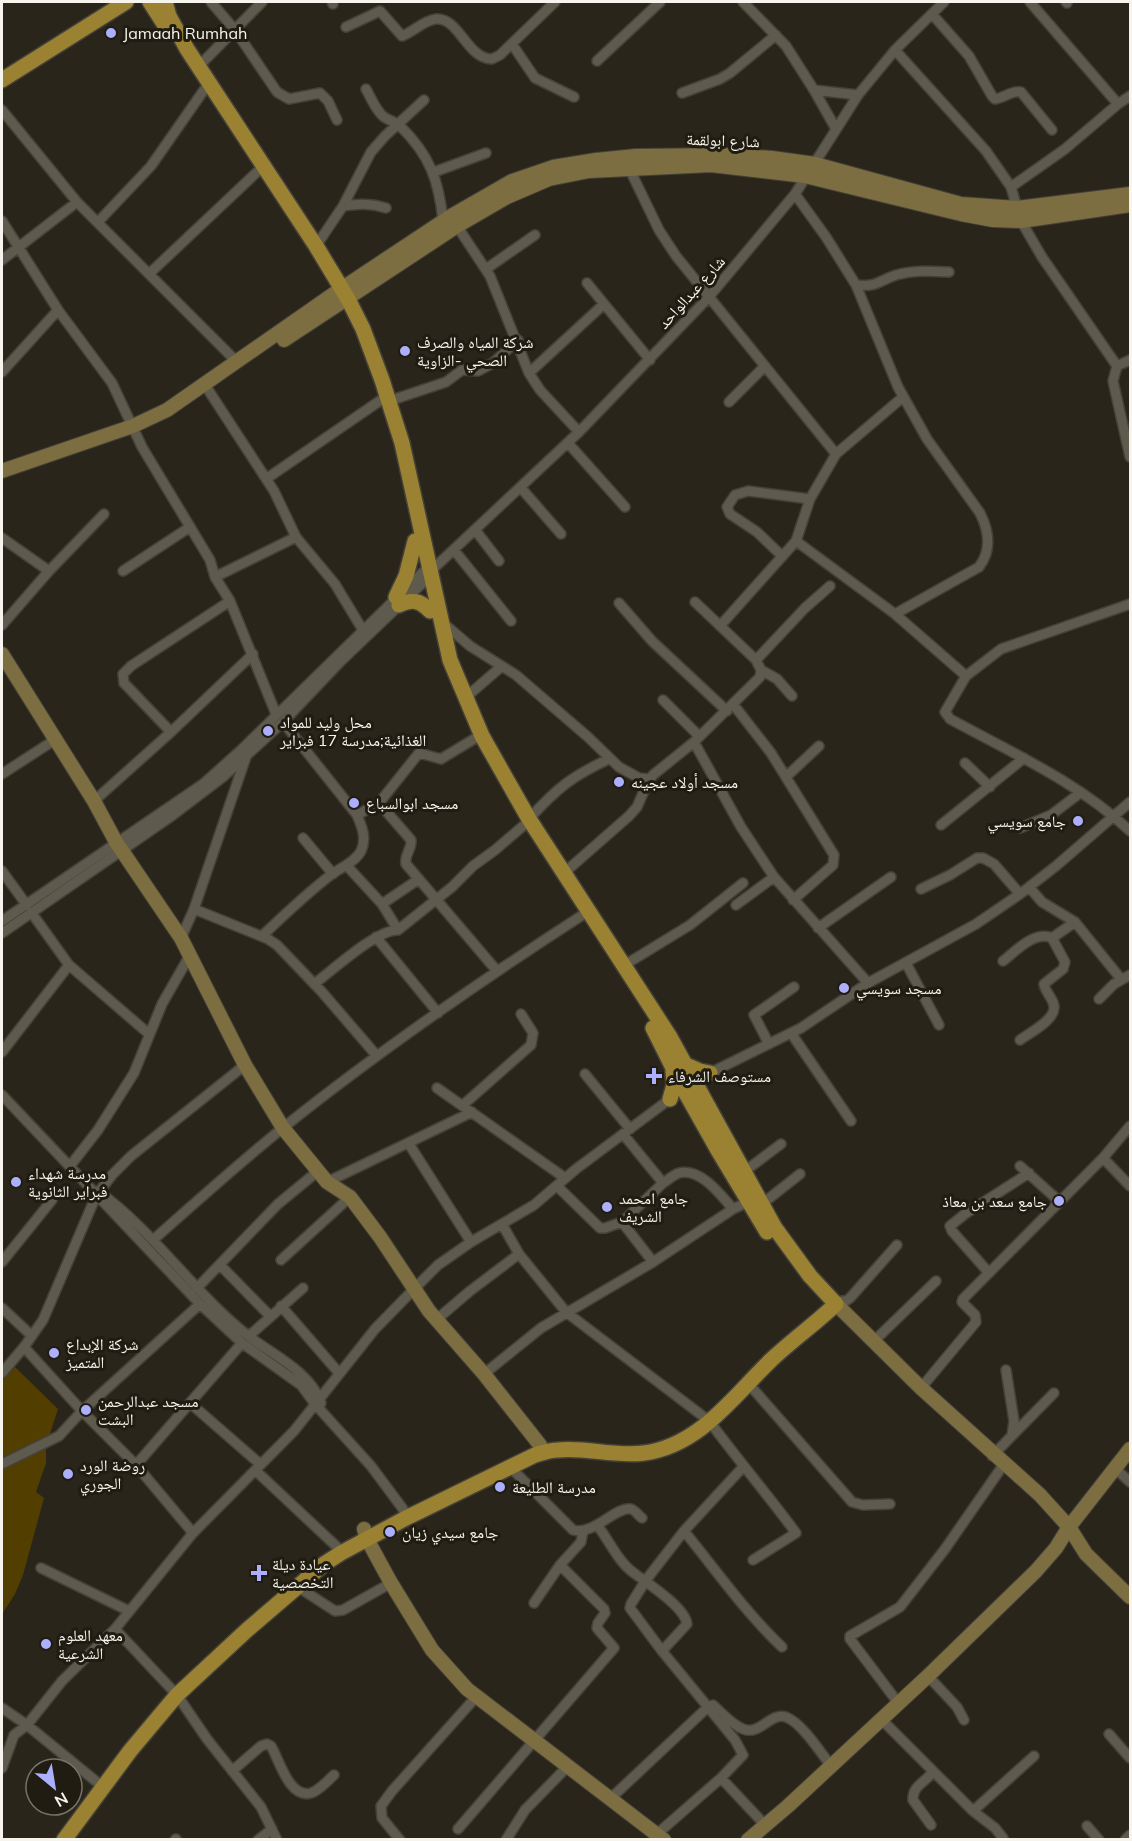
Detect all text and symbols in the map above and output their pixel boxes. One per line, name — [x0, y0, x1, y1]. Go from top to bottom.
place label: Jamaah Rumhah — [123, 23, 247, 43]
marker: Jamaah Rumhah — [104, 26, 118, 40]
street label: شارع ابولقمة — [686, 129, 760, 152]
street label: شارع عبدالواحد — [653, 251, 730, 333]
place label: شركة المياه والصرف الصحي -الزاوية — [417, 332, 534, 373]
marker: شركة المياه والصرف الصحي -الزاوية — [398, 344, 412, 358]
place label: محل وليد للمواد الغذائية;مدرسة 17 فبراير — [279, 712, 426, 750]
marker: محل وليد للمواد الغذائية;مدرسة 17 فبراير — [261, 724, 275, 738]
place label: مسجد أولاد عجينه — [631, 772, 738, 792]
marker: مسجد أولاد عجينه — [612, 775, 626, 789]
place label: مسجد ابوالسباع — [366, 793, 458, 814]
marker: مسجد ابوالسباع — [347, 796, 361, 810]
place label: جامع سويسي — [988, 811, 1066, 834]
marker: جامع سويسي — [1071, 814, 1085, 828]
place label: مسجد سويسي — [856, 978, 941, 1001]
marker: مسجد سويسي — [837, 981, 851, 995]
place label: مستوصف الشرفاء — [668, 1066, 771, 1086]
marker: مستوصف الشرفاء — [645, 1067, 663, 1085]
place label: مدرسة شهداء فبراير الثانوية — [28, 1163, 107, 1201]
marker: مدرسة شهداء فبراير الثانوية — [9, 1175, 23, 1189]
place label: جامع امحمد الشريف — [619, 1188, 688, 1226]
place label: جامع سعد بن معاذ — [942, 1191, 1047, 1212]
marker: جامع سعد بن معاذ — [1052, 1194, 1066, 1208]
marker: جامع امحمد الشريف — [600, 1200, 614, 1214]
place label: شركة الإبداع المتميز — [65, 1334, 139, 1372]
marker: شركة الإبداع المتميز — [47, 1346, 61, 1360]
place label: مسجد عبدالرحمن البشت — [98, 1391, 198, 1429]
marker: مسجد عبدالرحمن البشت — [79, 1403, 93, 1417]
place label: روضة الورد الجوري — [80, 1455, 145, 1496]
marker: روضة الورد الجوري — [61, 1467, 75, 1481]
place label: مدرسة الطليعة — [512, 1477, 596, 1497]
marker: مدرسة الطليعة — [493, 1480, 507, 1494]
place label: جامع سيدي زيان — [402, 1522, 498, 1545]
marker: جامع سيدي زيان — [383, 1525, 397, 1539]
place label: عيادة ديلة التخصصية — [272, 1554, 334, 1592]
marker: عيادة ديلة التخصصية — [250, 1564, 268, 1582]
place label: معهد العلوم الشرعية — [58, 1625, 123, 1663]
marker: معهد العلوم الشرعية — [39, 1637, 53, 1651]
north arrow — [24, 1757, 84, 1817]
text: N — [51, 1788, 72, 1812]

